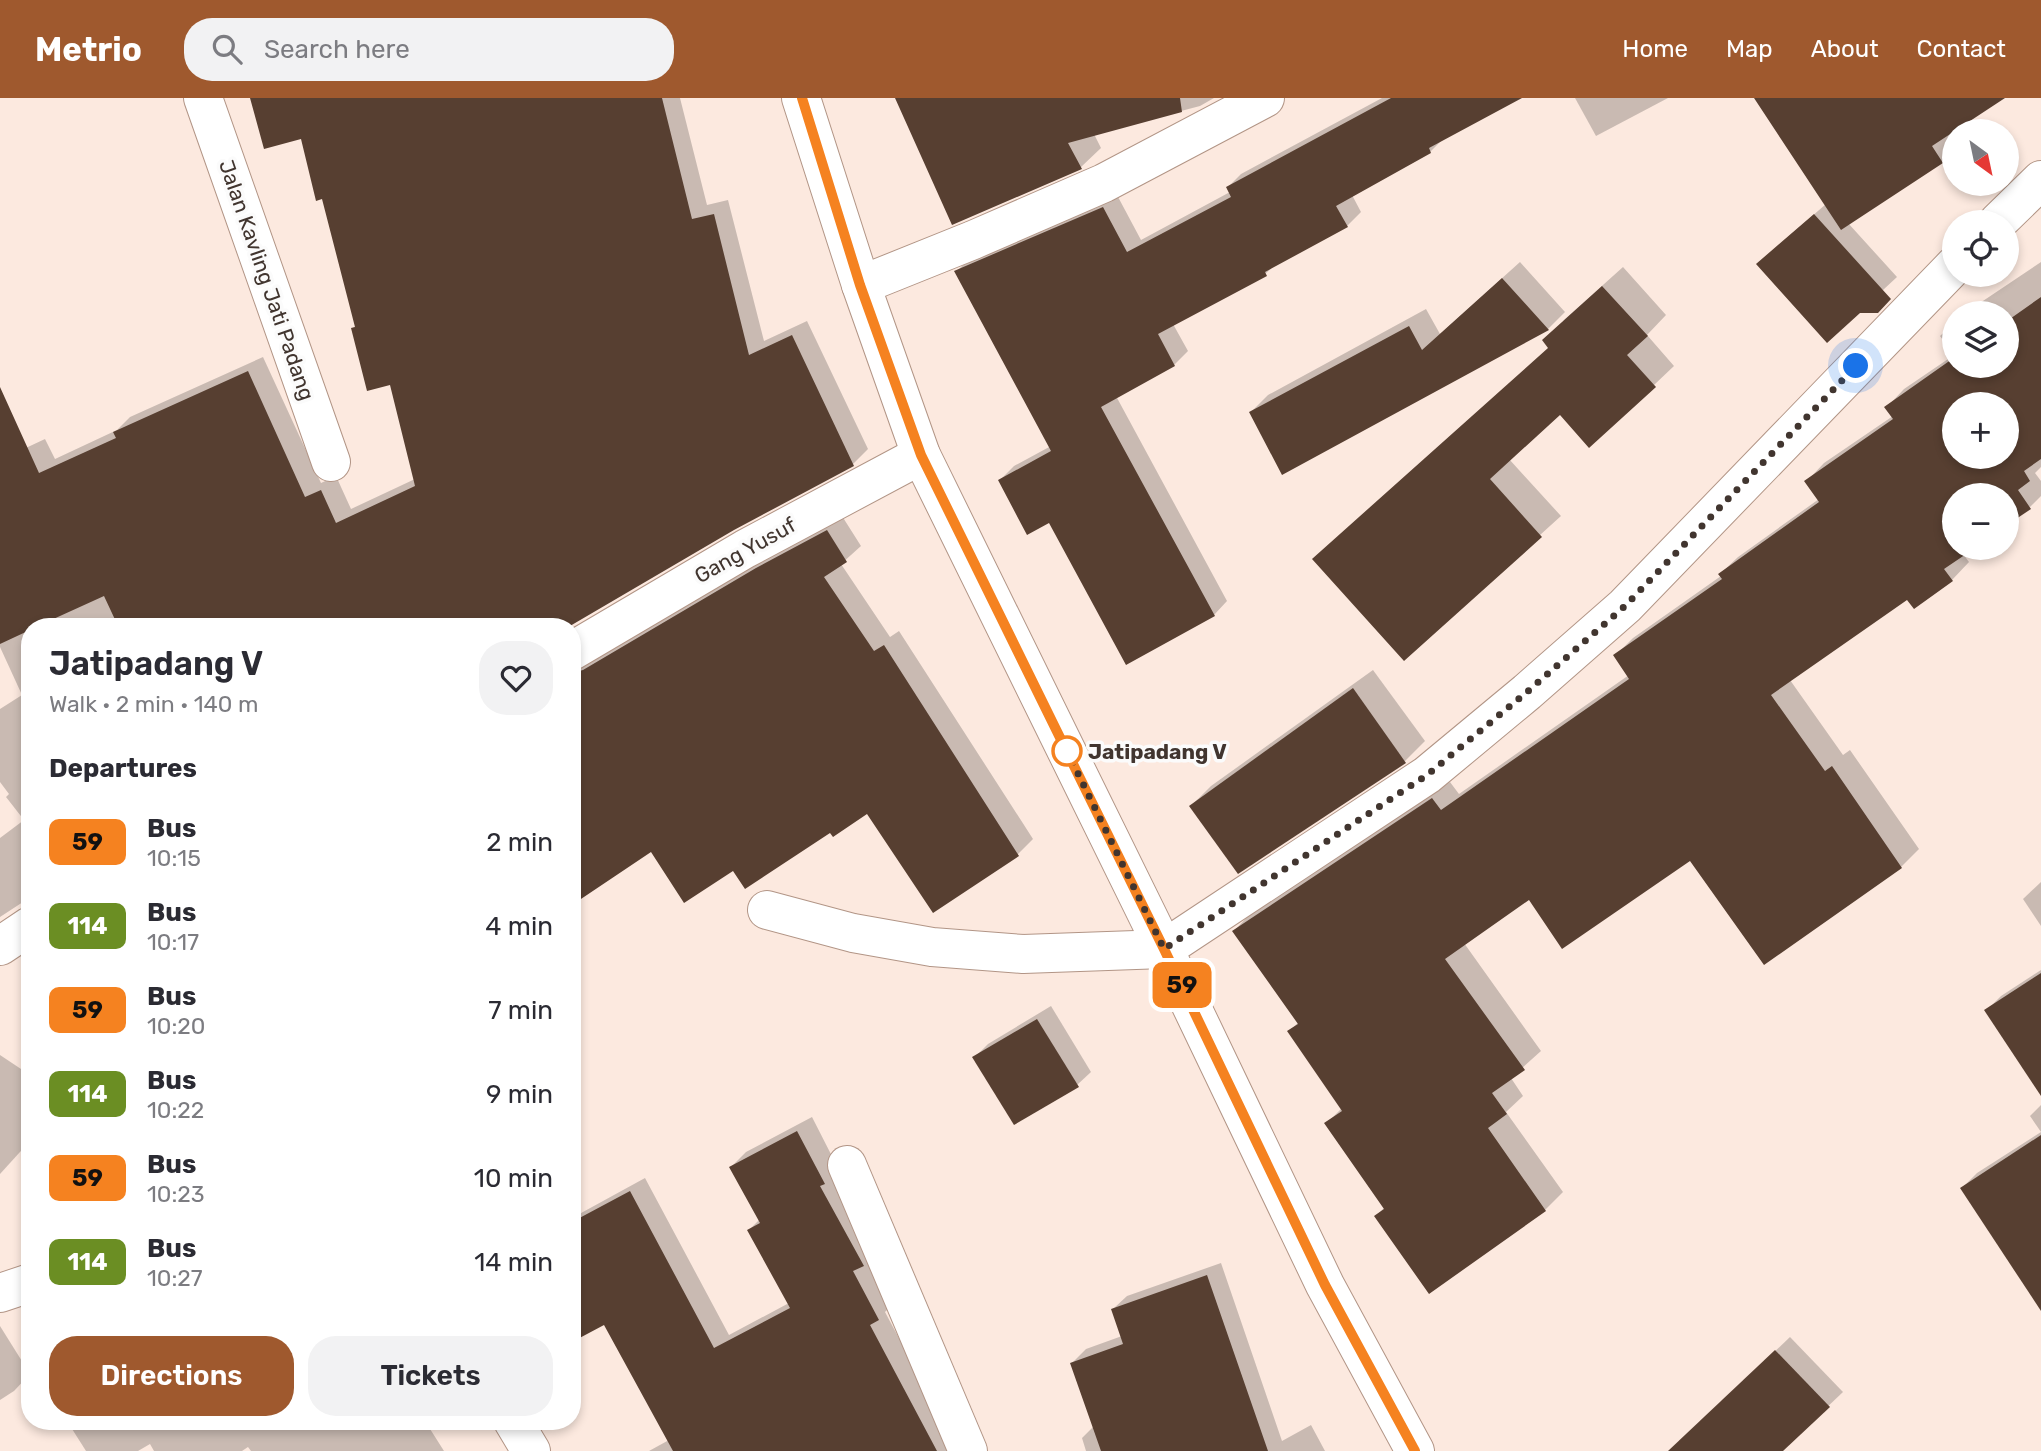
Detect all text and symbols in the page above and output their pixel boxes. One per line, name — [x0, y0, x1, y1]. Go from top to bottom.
search box — [184, 18, 674, 81]
text: Metrio — [35, 30, 142, 69]
icon: search — [208, 30, 246, 68]
text: Search here — [264, 34, 410, 65]
text: Home — [1622, 35, 1688, 63]
text: Map — [1726, 35, 1773, 63]
text: About — [1811, 35, 1879, 63]
text: Contact — [1917, 35, 2006, 63]
north arrow — [1942, 119, 2020, 196]
map controls — [1942, 119, 2019, 560]
street label: Jalan Kavling Jati Padang — [214, 156, 320, 404]
button: locate — [1942, 210, 2019, 287]
button: layers — [1942, 301, 2019, 378]
your location — [1838, 348, 1873, 383]
button: + — [1942, 392, 2019, 469]
button: − — [1942, 483, 2019, 560]
street label: Gang Yusuf — [690, 512, 800, 588]
button: heart — [479, 641, 553, 715]
text: Jatipadang V — [49, 644, 263, 683]
text: Walk · 2 min · 140 m — [49, 690, 258, 718]
marker: Jatipadang V — [1052, 736, 1082, 766]
place label: Jatipadang V — [1088, 739, 1227, 764]
text: Departures — [49, 753, 197, 784]
text: Bus — [147, 813, 196, 844]
text: 2 min — [486, 827, 553, 858]
text: 59 — [72, 828, 103, 856]
text: 10:15 — [147, 844, 201, 872]
text: Bus — [147, 897, 196, 928]
text: 4 min — [485, 911, 553, 942]
text: 114 — [67, 912, 108, 940]
text: 10:17 — [147, 928, 199, 956]
line badge: 59 — [1150, 962, 1214, 1008]
text: 59 — [1167, 971, 1197, 999]
text: Bus — [147, 981, 196, 1012]
text: 7 min — [488, 995, 553, 1026]
text: 59 — [72, 996, 103, 1024]
text: 10:20 — [147, 1012, 205, 1040]
text: Bus — [147, 1065, 196, 1096]
text: 9 min — [486, 1079, 553, 1110]
text: 114 — [67, 1080, 108, 1108]
text: 10:22 — [147, 1096, 204, 1124]
text: Bus — [147, 1149, 196, 1180]
text: 10 min — [474, 1163, 553, 1194]
text: 59 — [72, 1164, 103, 1192]
text: 10:23 — [147, 1180, 205, 1208]
text: Bus — [147, 1233, 196, 1264]
text: 14 min — [474, 1247, 553, 1278]
text: 114 — [67, 1248, 108, 1276]
text: 10:27 — [147, 1264, 203, 1292]
button: Directions — [49, 1336, 294, 1416]
button: Tickets — [308, 1336, 553, 1416]

